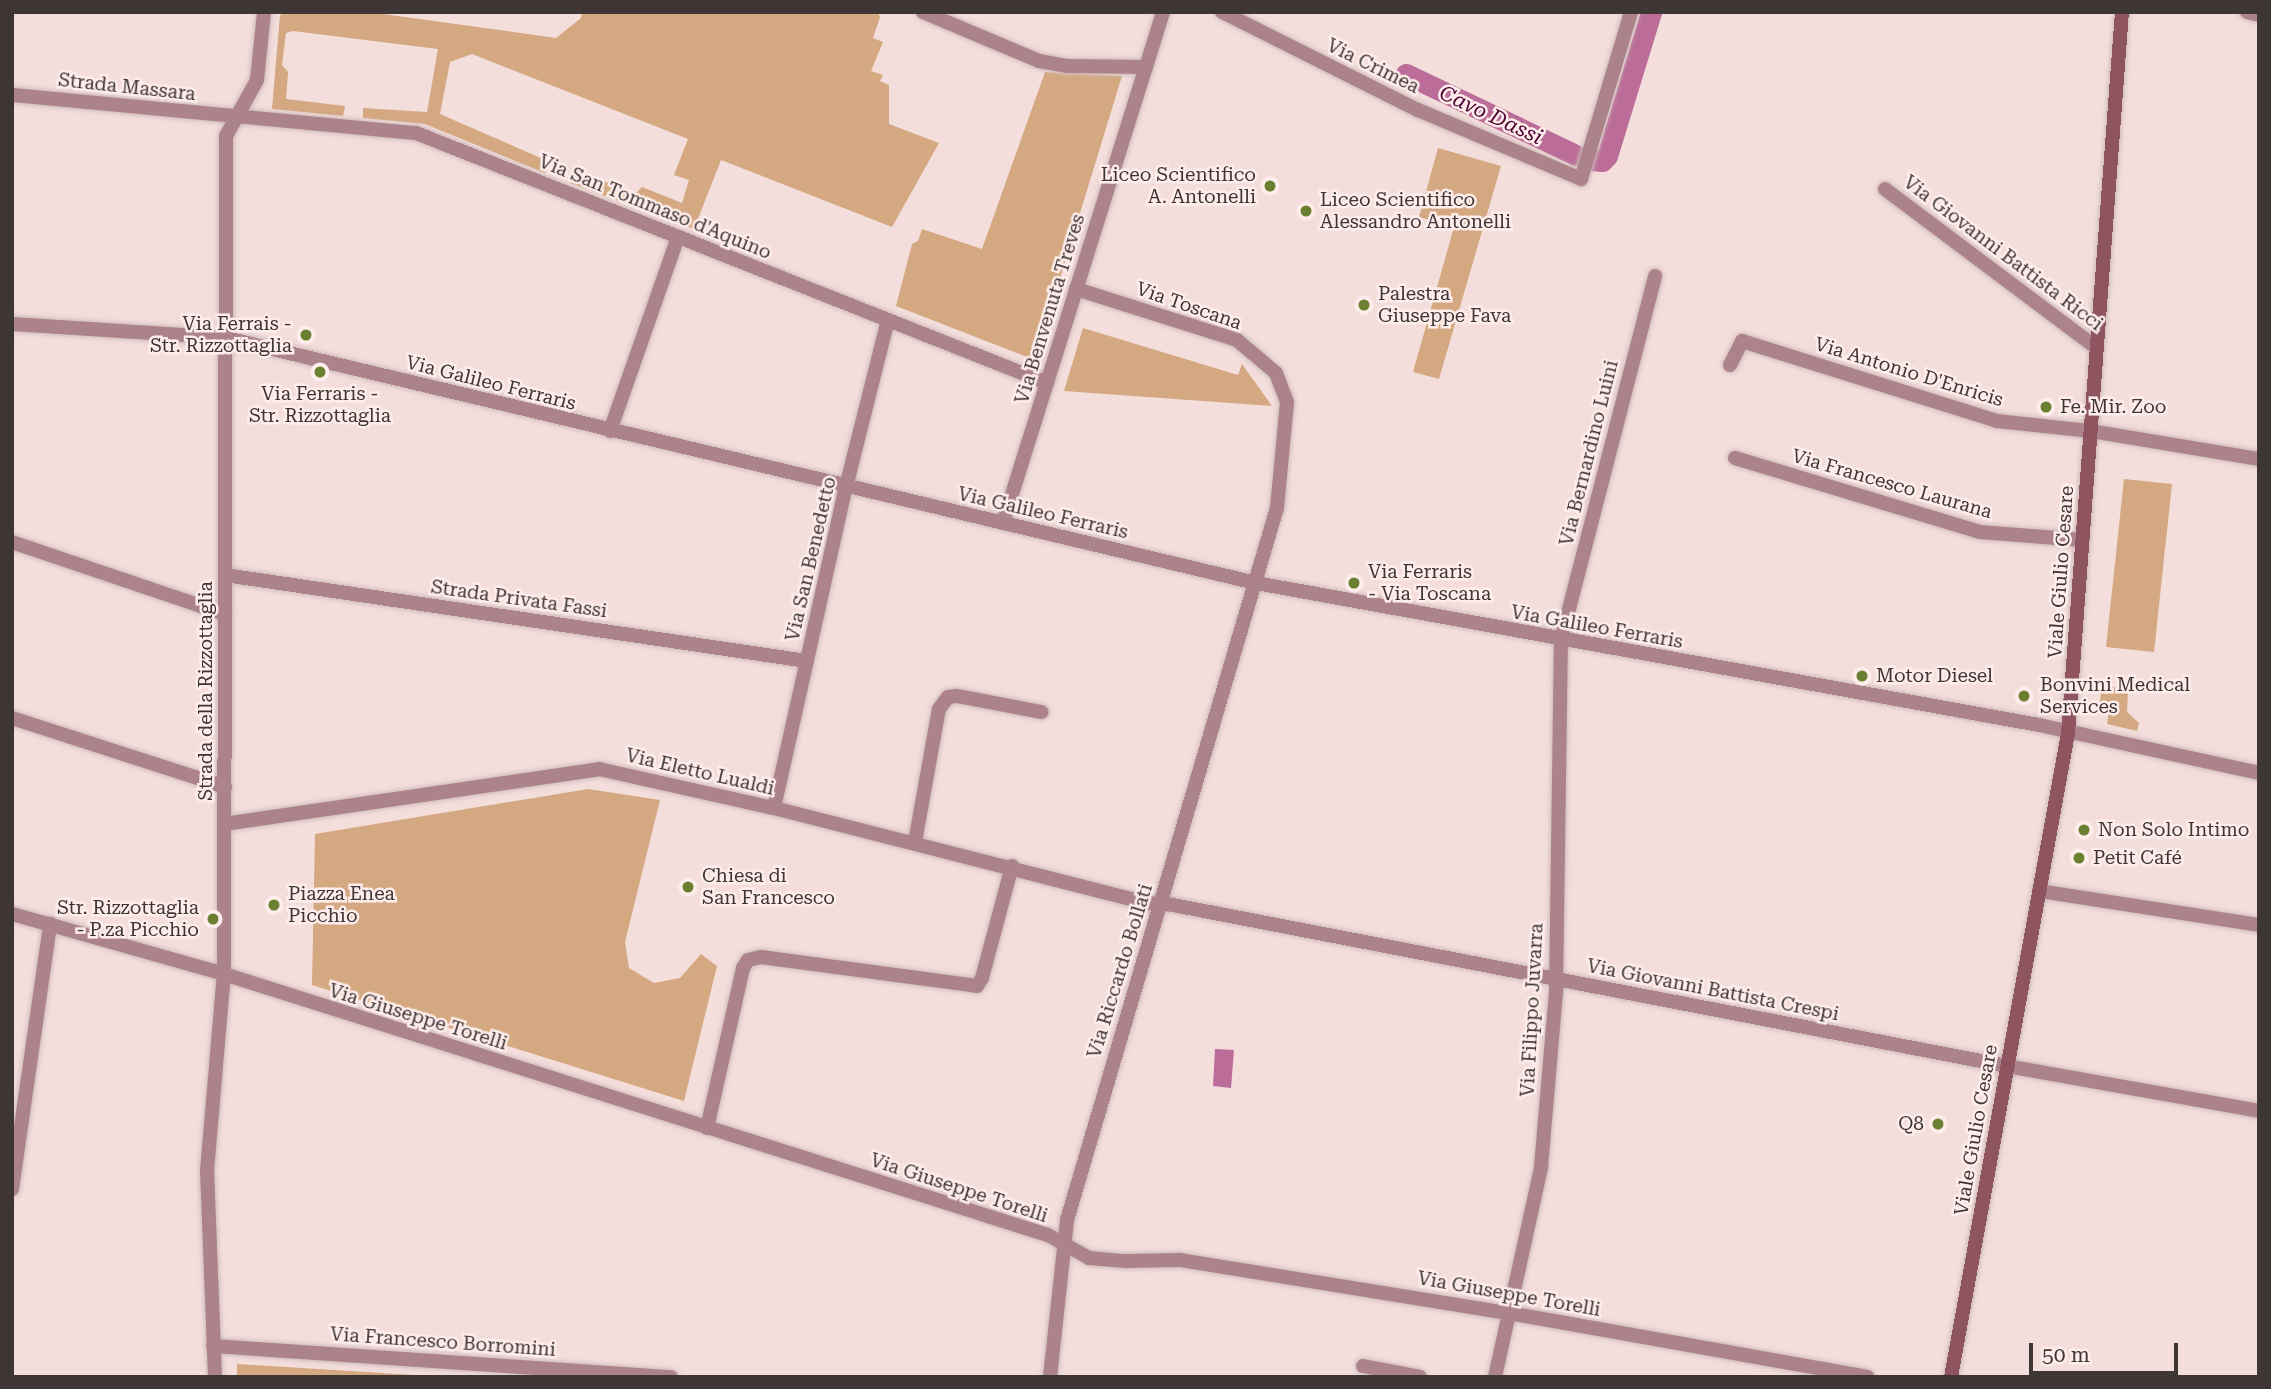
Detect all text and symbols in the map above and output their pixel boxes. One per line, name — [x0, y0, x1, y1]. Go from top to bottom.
street label: Via Crimea — [1323, 34, 1423, 98]
street label: Strada Massara — [57, 68, 197, 106]
water label: Cavo Dassi — [1435, 80, 1547, 150]
street label: Via San Tommaso d'Aquino — [535, 150, 775, 264]
place label: Liceo Scientifico A. Antonelli — [1101, 164, 1256, 208]
street label: Via Giovanni Battista Ricci — [1899, 171, 2107, 335]
marker: Liceo Scientifico A. Antonelli — [1262, 178, 1278, 194]
place label: Liceo Scientifico Alessandro Antonelli — [1320, 189, 1511, 233]
marker: Liceo Scientifico Alessandro Antonelli — [1298, 203, 1314, 219]
street label: Via Benvenuta Treves — [1010, 211, 1090, 407]
street label: Via Toscana — [1133, 277, 1245, 335]
place label: Palestra Giuseppe Fava — [1378, 283, 1511, 327]
marker: Palestra Giuseppe Fava — [1356, 297, 1372, 313]
place label: Via Ferrais - Str. Rizzottaglia — [150, 313, 292, 357]
marker: Via Ferrais - Str. Rizzottaglia — [298, 327, 314, 343]
street label: Via Antonio D'Enricis — [1812, 332, 2006, 412]
street label: Via Galileo Ferraris — [404, 351, 578, 415]
street label: Via Bernardino Luini — [1555, 358, 1623, 548]
marker: Via Ferraris - Str. Rizzottaglia — [312, 364, 328, 380]
place label: Via Ferraris - Str. Rizzottaglia — [249, 383, 391, 427]
place label: Fe. Mir. Zoo — [2060, 396, 2167, 418]
marker: Fe. Mir. Zoo — [2038, 399, 2054, 415]
street label: Via Francesco Laurana — [1789, 444, 1995, 524]
street label: Via San Benedetto — [781, 474, 841, 644]
street label: Via Galileo Ferraris — [956, 482, 1130, 544]
street label: Viale Giulio Cesare — [2044, 485, 2078, 659]
place label: Via Ferraris - Via Toscana — [1368, 561, 1491, 605]
street label: Strada Privata Fassi — [429, 575, 609, 623]
marker: Via Ferraris - Via Toscana — [1346, 575, 1362, 591]
street label: Strada della Rizzottaglia — [195, 581, 217, 801]
street label: Via Galileo Ferraris — [1509, 601, 1685, 653]
place label: Motor Diesel — [1876, 665, 1993, 687]
marker: Motor Diesel — [1854, 668, 1870, 684]
place label: Bonvini Medical Services — [2040, 674, 2190, 718]
marker: Bonvini Medical Services — [2014, 686, 2034, 706]
street label: Via Eletto Lualdi — [624, 744, 776, 800]
place label: Non Solo Intimo — [2098, 819, 2249, 841]
marker: Non Solo Intimo — [2076, 822, 2092, 838]
place label: Petit Café — [2093, 847, 2182, 869]
marker: Petit Café — [2071, 850, 2087, 866]
place label: Chiesa di San Francesco — [702, 865, 835, 909]
marker: Chiesa di San Francesco — [680, 879, 696, 895]
street label: Via Riccardo Bollati — [1083, 881, 1157, 1061]
place label: Piazza Enea Picchio — [288, 883, 395, 927]
place label: Str. Rizzottaglia - P.za Picchio — [57, 897, 199, 941]
marker: Piazza Enea Picchio — [266, 897, 282, 913]
marker: Str. Rizzottaglia - P.za Picchio — [205, 911, 221, 927]
street label: Via Filippo Juvarra — [1516, 922, 1548, 1098]
street label: Via Giovanni Battista Crespi — [1585, 954, 1841, 1026]
street label: Via Giuseppe Torelli — [326, 979, 510, 1055]
street label: Viale Giulio Cesare — [1950, 1043, 2002, 1217]
place label: Q8 — [1898, 1113, 1924, 1135]
marker: Q8 — [1930, 1116, 1946, 1132]
street label: Via Giuseppe Torelli — [867, 1149, 1051, 1227]
street label: Via Giuseppe Torelli — [1416, 1267, 1602, 1321]
street label: Via Francesco Borromini — [329, 1323, 557, 1361]
scale bar — [2033, 1330, 2182, 1374]
text: 50 m — [2042, 1343, 2090, 1367]

